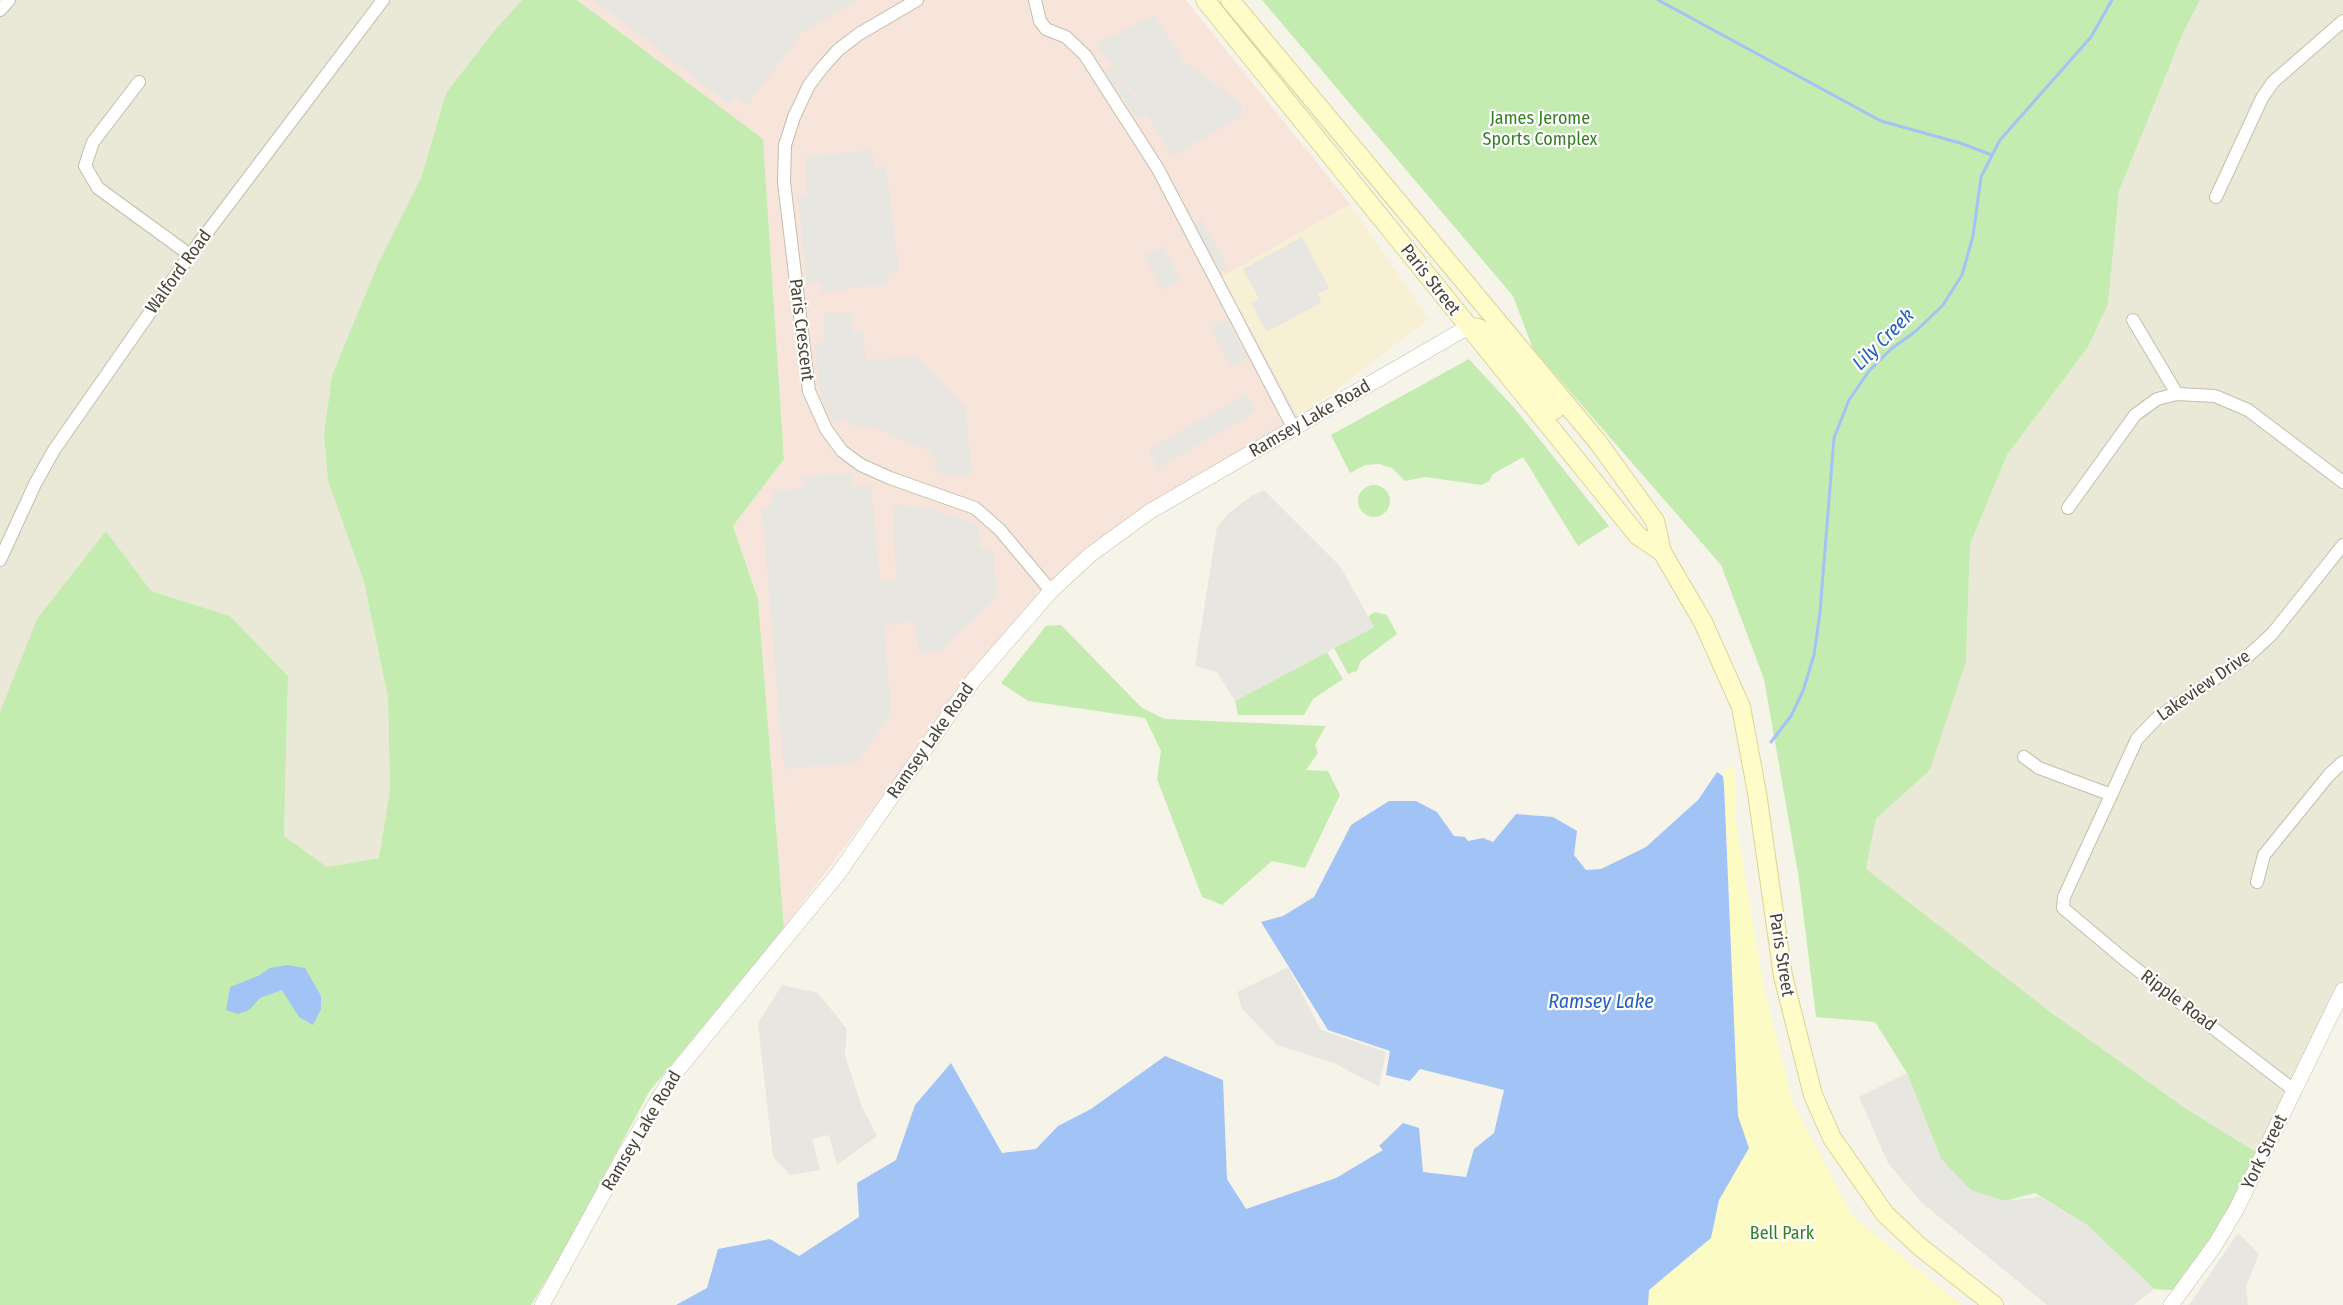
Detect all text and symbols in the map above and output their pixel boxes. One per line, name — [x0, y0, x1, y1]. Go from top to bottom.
park label: James Jerome Sports Complex — [1482, 108, 1598, 150]
street label: Walford Road — [141, 226, 217, 318]
street label: Paris Street — [1396, 240, 1464, 320]
street label: Paris Crescent — [784, 278, 818, 382]
water label: Lily Creek — [1848, 304, 1920, 376]
street label: Ramsey Lake Road — [1246, 376, 1374, 462]
street label: Lakeview Drive — [2153, 646, 2255, 726]
street label: Ramsey Lake Road — [883, 679, 979, 803]
street label: Paris Street — [1764, 912, 1798, 998]
street label: Ripple Road — [2136, 966, 2220, 1036]
water label: Ramsey Lake — [1548, 990, 1654, 1014]
street label: Ramsey Lake Road — [598, 1067, 686, 1195]
street label: York Street — [2238, 1111, 2292, 1193]
park label: Bell Park — [1750, 1223, 1814, 1245]

